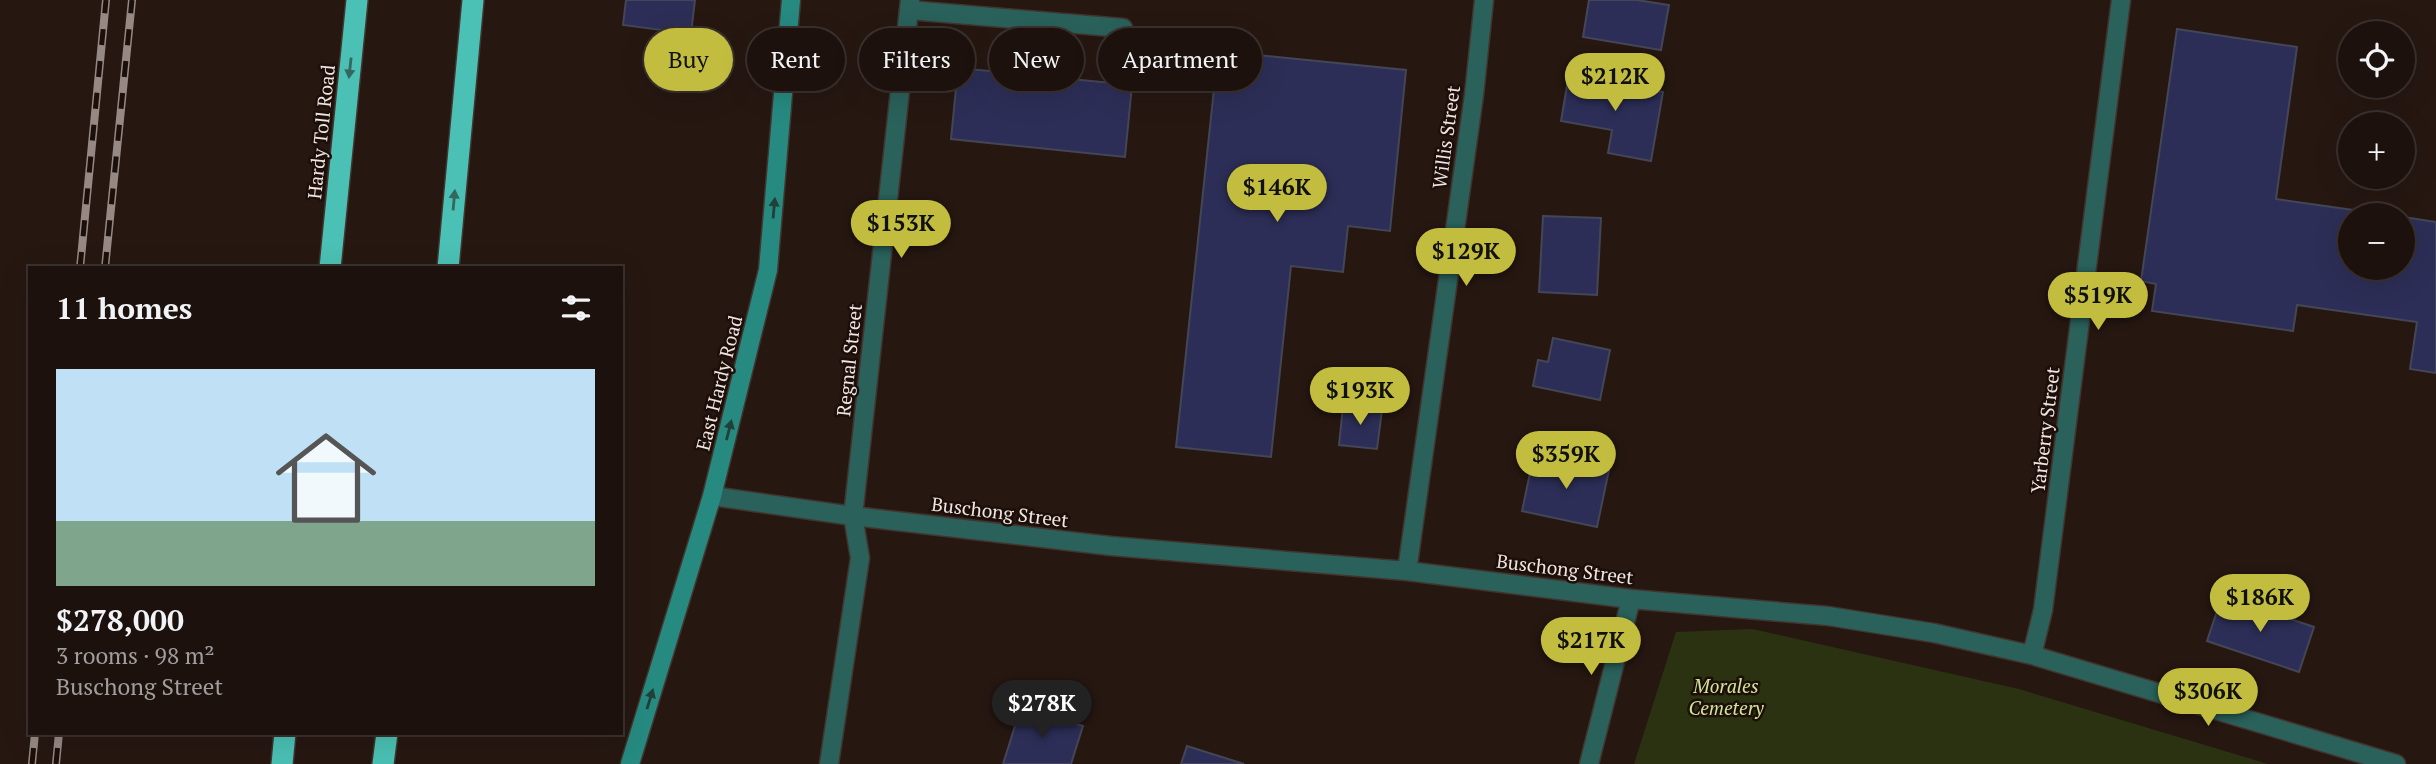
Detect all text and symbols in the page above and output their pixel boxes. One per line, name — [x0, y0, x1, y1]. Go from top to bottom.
map controls — [2338, 21, 2415, 280]
button: locate — [2338, 21, 2415, 98]
chip: Buy — [644, 28, 733, 91]
chip: Rent — [747, 28, 845, 91]
chip: Filters — [859, 28, 975, 91]
chip: New — [989, 28, 1084, 91]
chip: Apartment — [1098, 28, 1262, 91]
pin: $212K — [1566, 54, 1664, 113]
one-way arrow — [344, 57, 355, 79]
text: $212K — [1581, 60, 1649, 91]
street label: Hardy Toll Road — [301, 63, 340, 200]
street label: Willis Street — [1426, 84, 1465, 190]
button: + — [2338, 112, 2415, 189]
pin: $146K — [1228, 164, 1326, 224]
text: $146K — [1243, 171, 1311, 202]
one-way arrow — [449, 189, 460, 211]
one-way arrow — [769, 196, 780, 218]
pin: $153K — [852, 201, 950, 260]
button: − — [2338, 203, 2415, 280]
text: $153K — [867, 207, 935, 238]
pin: $129K — [1417, 229, 1515, 288]
text: $129K — [1432, 235, 1500, 266]
pin: $519K — [2049, 272, 2147, 332]
text: $519K — [2064, 279, 2132, 310]
text: 11 homes — [56, 288, 192, 328]
icon: filters — [557, 289, 595, 327]
street label: Regnal Street — [830, 302, 867, 418]
street label: East Hardy Road — [690, 312, 747, 453]
street label: Yarberry Street — [2024, 365, 2065, 495]
pin: $193K — [1311, 368, 1409, 427]
text: $193K — [1326, 374, 1394, 405]
icon: home — [263, 415, 389, 541]
one-way arrow — [724, 419, 735, 441]
pin: $359K — [1517, 432, 1615, 491]
text: $359K — [1532, 438, 1600, 469]
street label: Buschong Street — [930, 491, 1070, 532]
street label: Buschong Street — [1495, 548, 1635, 589]
pin: $186K — [2211, 574, 2309, 634]
text: $186K — [2226, 581, 2294, 612]
text: $278,000 — [56, 600, 184, 640]
pin: $217K — [1542, 618, 1640, 677]
text: $217K — [1557, 624, 1625, 655]
text: 3 rooms · 98 m² — [56, 640, 215, 671]
pin: $306K — [2159, 668, 2257, 728]
text: Buschong Street — [56, 671, 223, 702]
park label: Morales Cemetery — [1688, 673, 1765, 720]
text: $306K — [2174, 675, 2242, 706]
pin: $278K — [993, 680, 1091, 740]
text: $278K — [1008, 687, 1076, 718]
one-way arrow — [646, 688, 656, 709]

